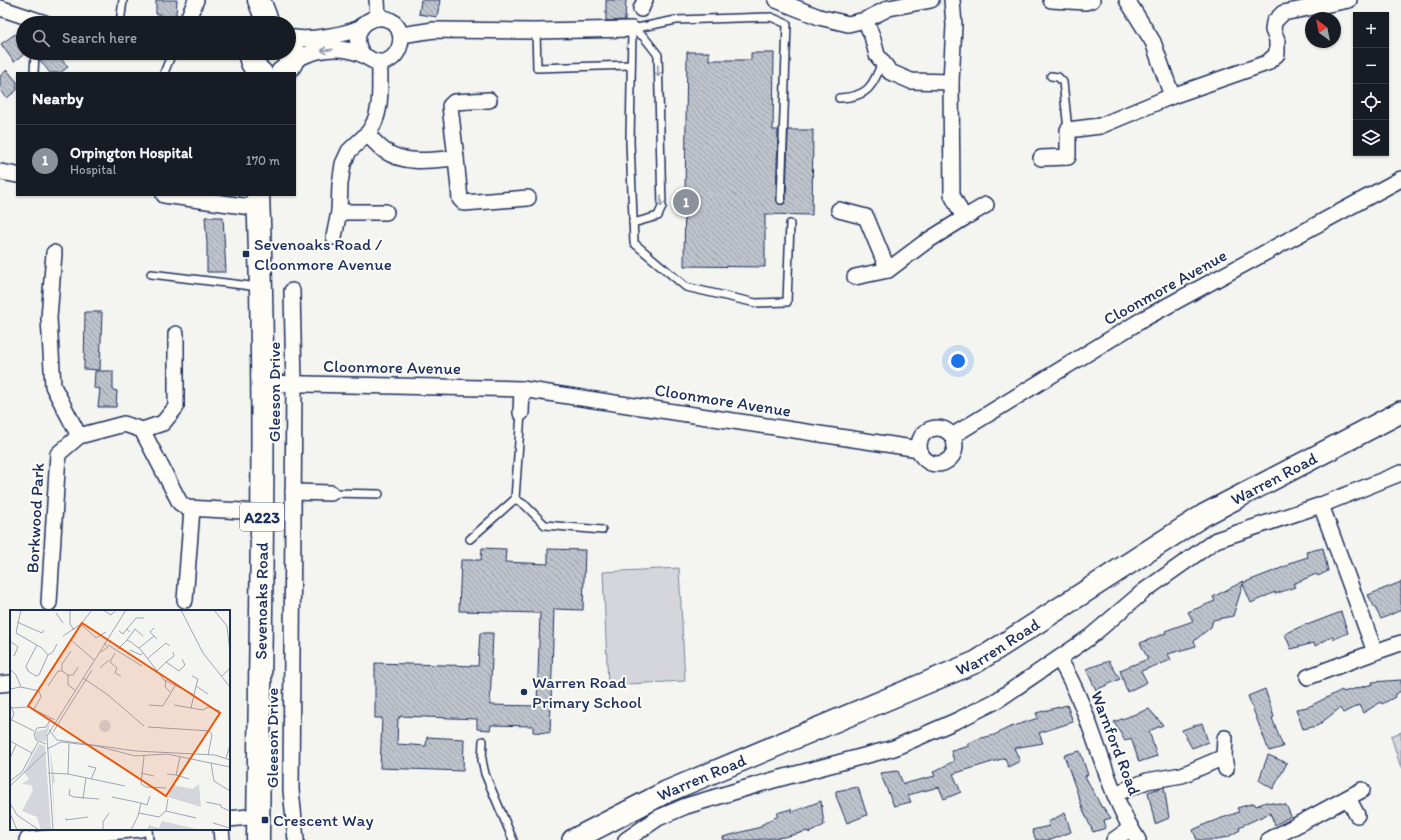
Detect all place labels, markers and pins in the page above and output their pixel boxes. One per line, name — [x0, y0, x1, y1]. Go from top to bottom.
pin: 1 — [673, 187, 699, 217]
place label: Sevenoaks Road / Cloonmore Avenue — [254, 234, 392, 274]
marker: Sevenoaks Road / Cloonmore Avenue — [241, 249, 251, 259]
place label: Warren Road Primary School — [532, 672, 642, 712]
marker: Warren Road Primary School — [519, 687, 529, 697]
place label: Crescent Way — [273, 810, 373, 830]
marker: Crescent Way — [260, 815, 270, 825]

